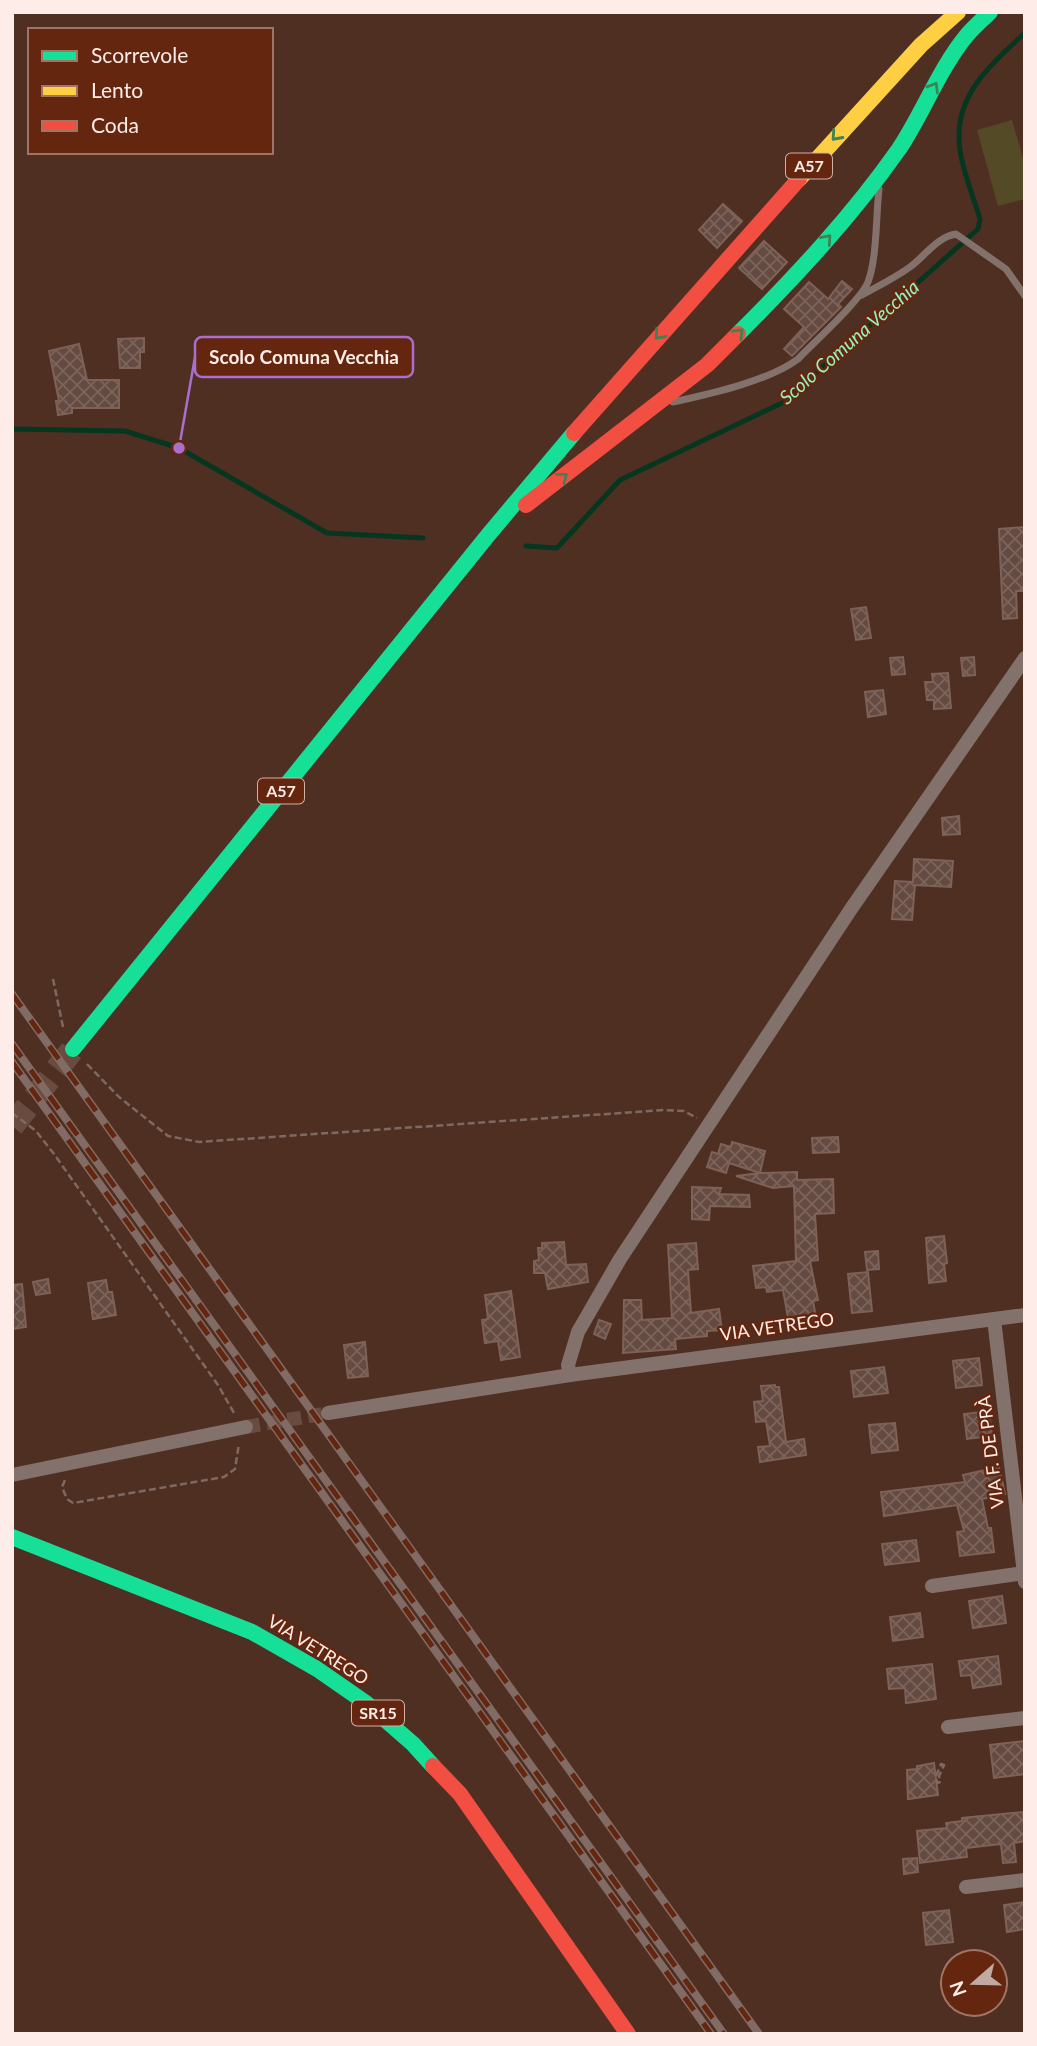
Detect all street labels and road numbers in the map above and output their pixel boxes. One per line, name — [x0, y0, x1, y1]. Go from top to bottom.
road number: A57 — [786, 154, 832, 178]
road number: A57 — [258, 778, 304, 804]
street label: VIA VETREGO — [718, 1307, 835, 1345]
street label: VIA F. DE PRÀ — [972, 1394, 1008, 1510]
street label: VIA VETREGO — [264, 1609, 373, 1689]
road number: SR15 — [352, 1700, 404, 1726]

